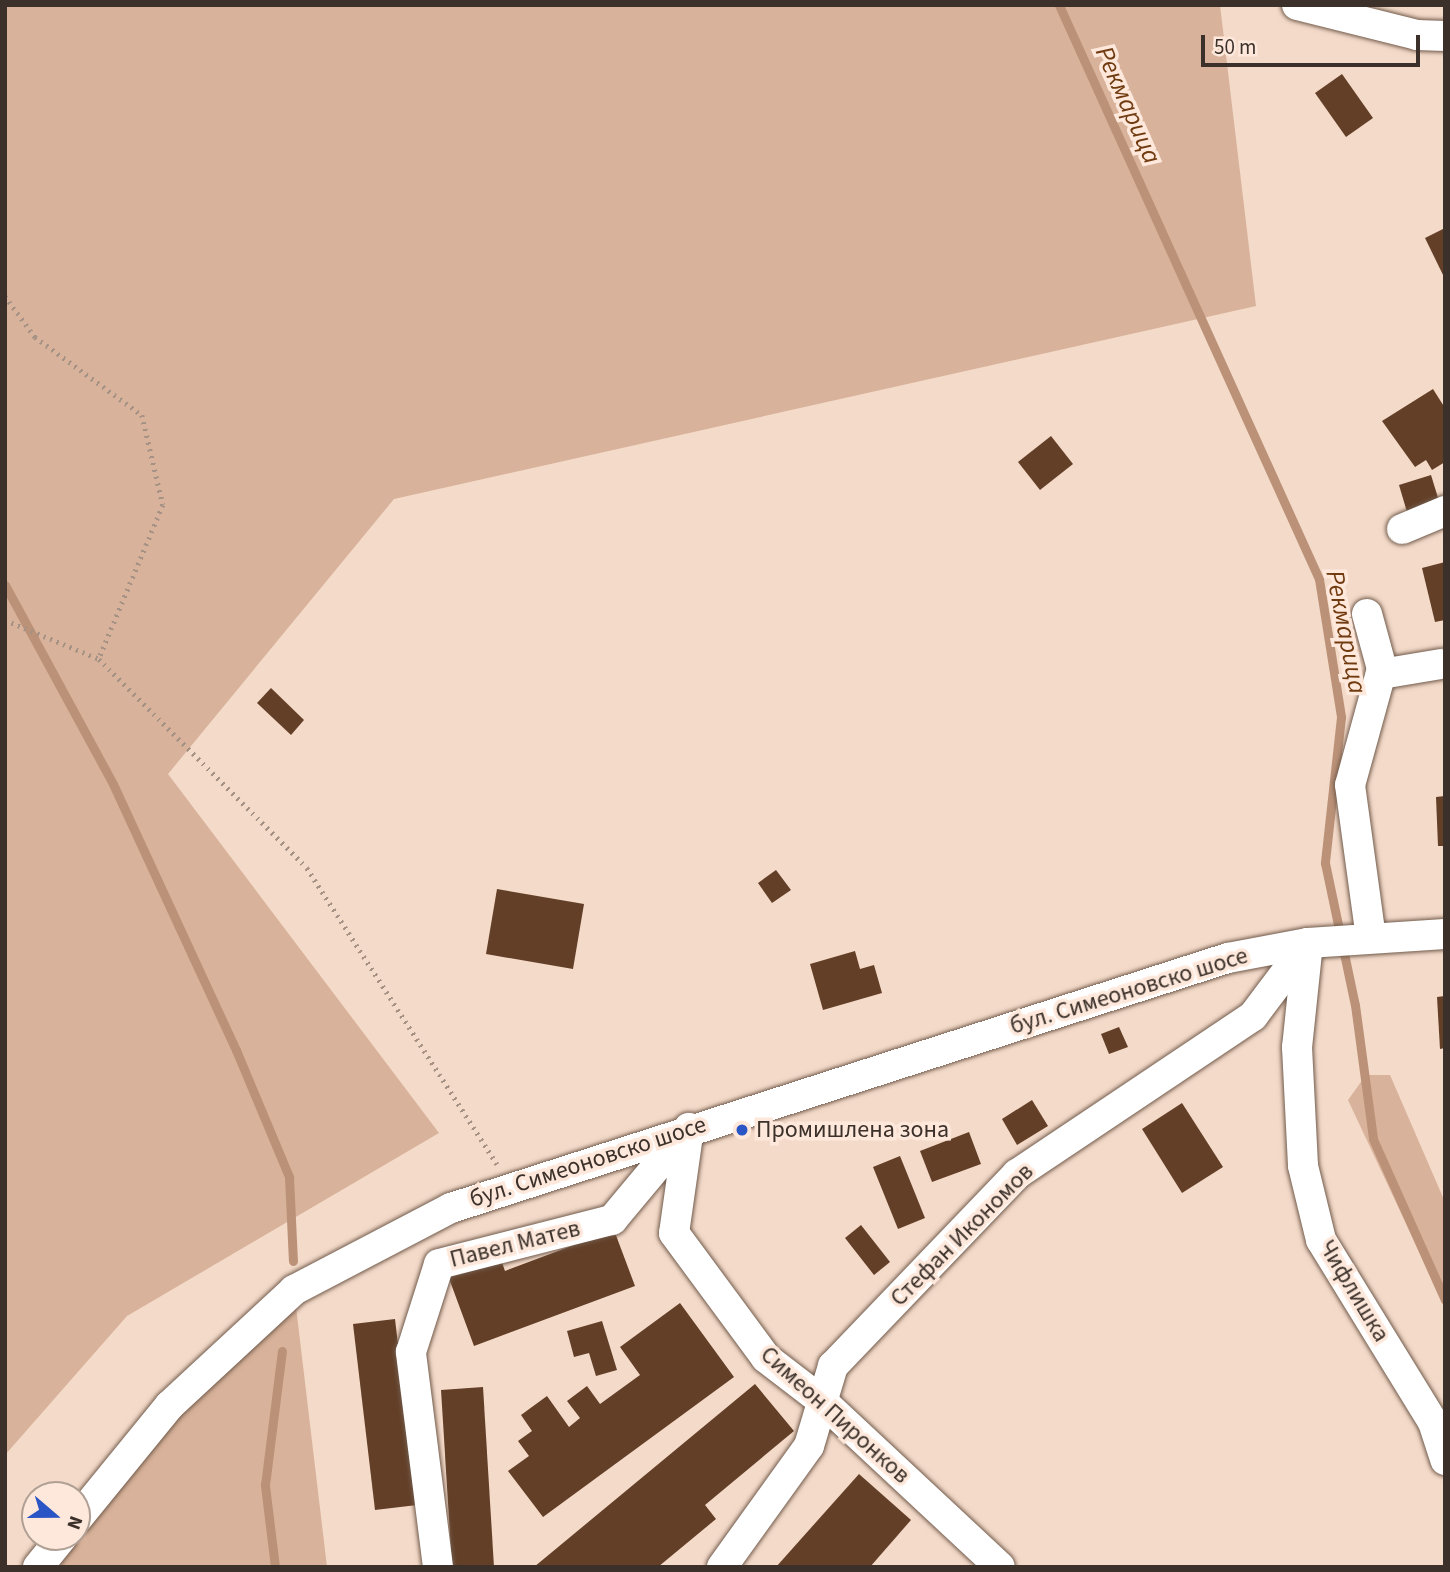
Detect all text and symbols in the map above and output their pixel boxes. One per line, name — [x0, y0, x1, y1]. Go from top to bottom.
scale bar — [1205, 21, 1424, 65]
text: 50 m — [1214, 32, 1256, 62]
water label: Рекмарица — [1088, 41, 1168, 169]
water label: Рекмарица — [1319, 568, 1373, 696]
street label: бул. Симеоновско шосе — [1007, 941, 1251, 1041]
street label: бул. Симеоновско шосе — [466, 1110, 710, 1214]
place label: Промишлена зона — [756, 1116, 949, 1144]
marker: Промишлена зона — [734, 1122, 750, 1138]
street label: Стефан Икономов — [884, 1157, 1040, 1313]
street label: Павел Матев — [447, 1214, 583, 1274]
street label: Чифлишка — [1312, 1235, 1396, 1347]
street label: Симеон Пиронков — [754, 1340, 916, 1490]
north arrow — [21, 1481, 91, 1551]
text: N — [59, 1512, 89, 1533]

